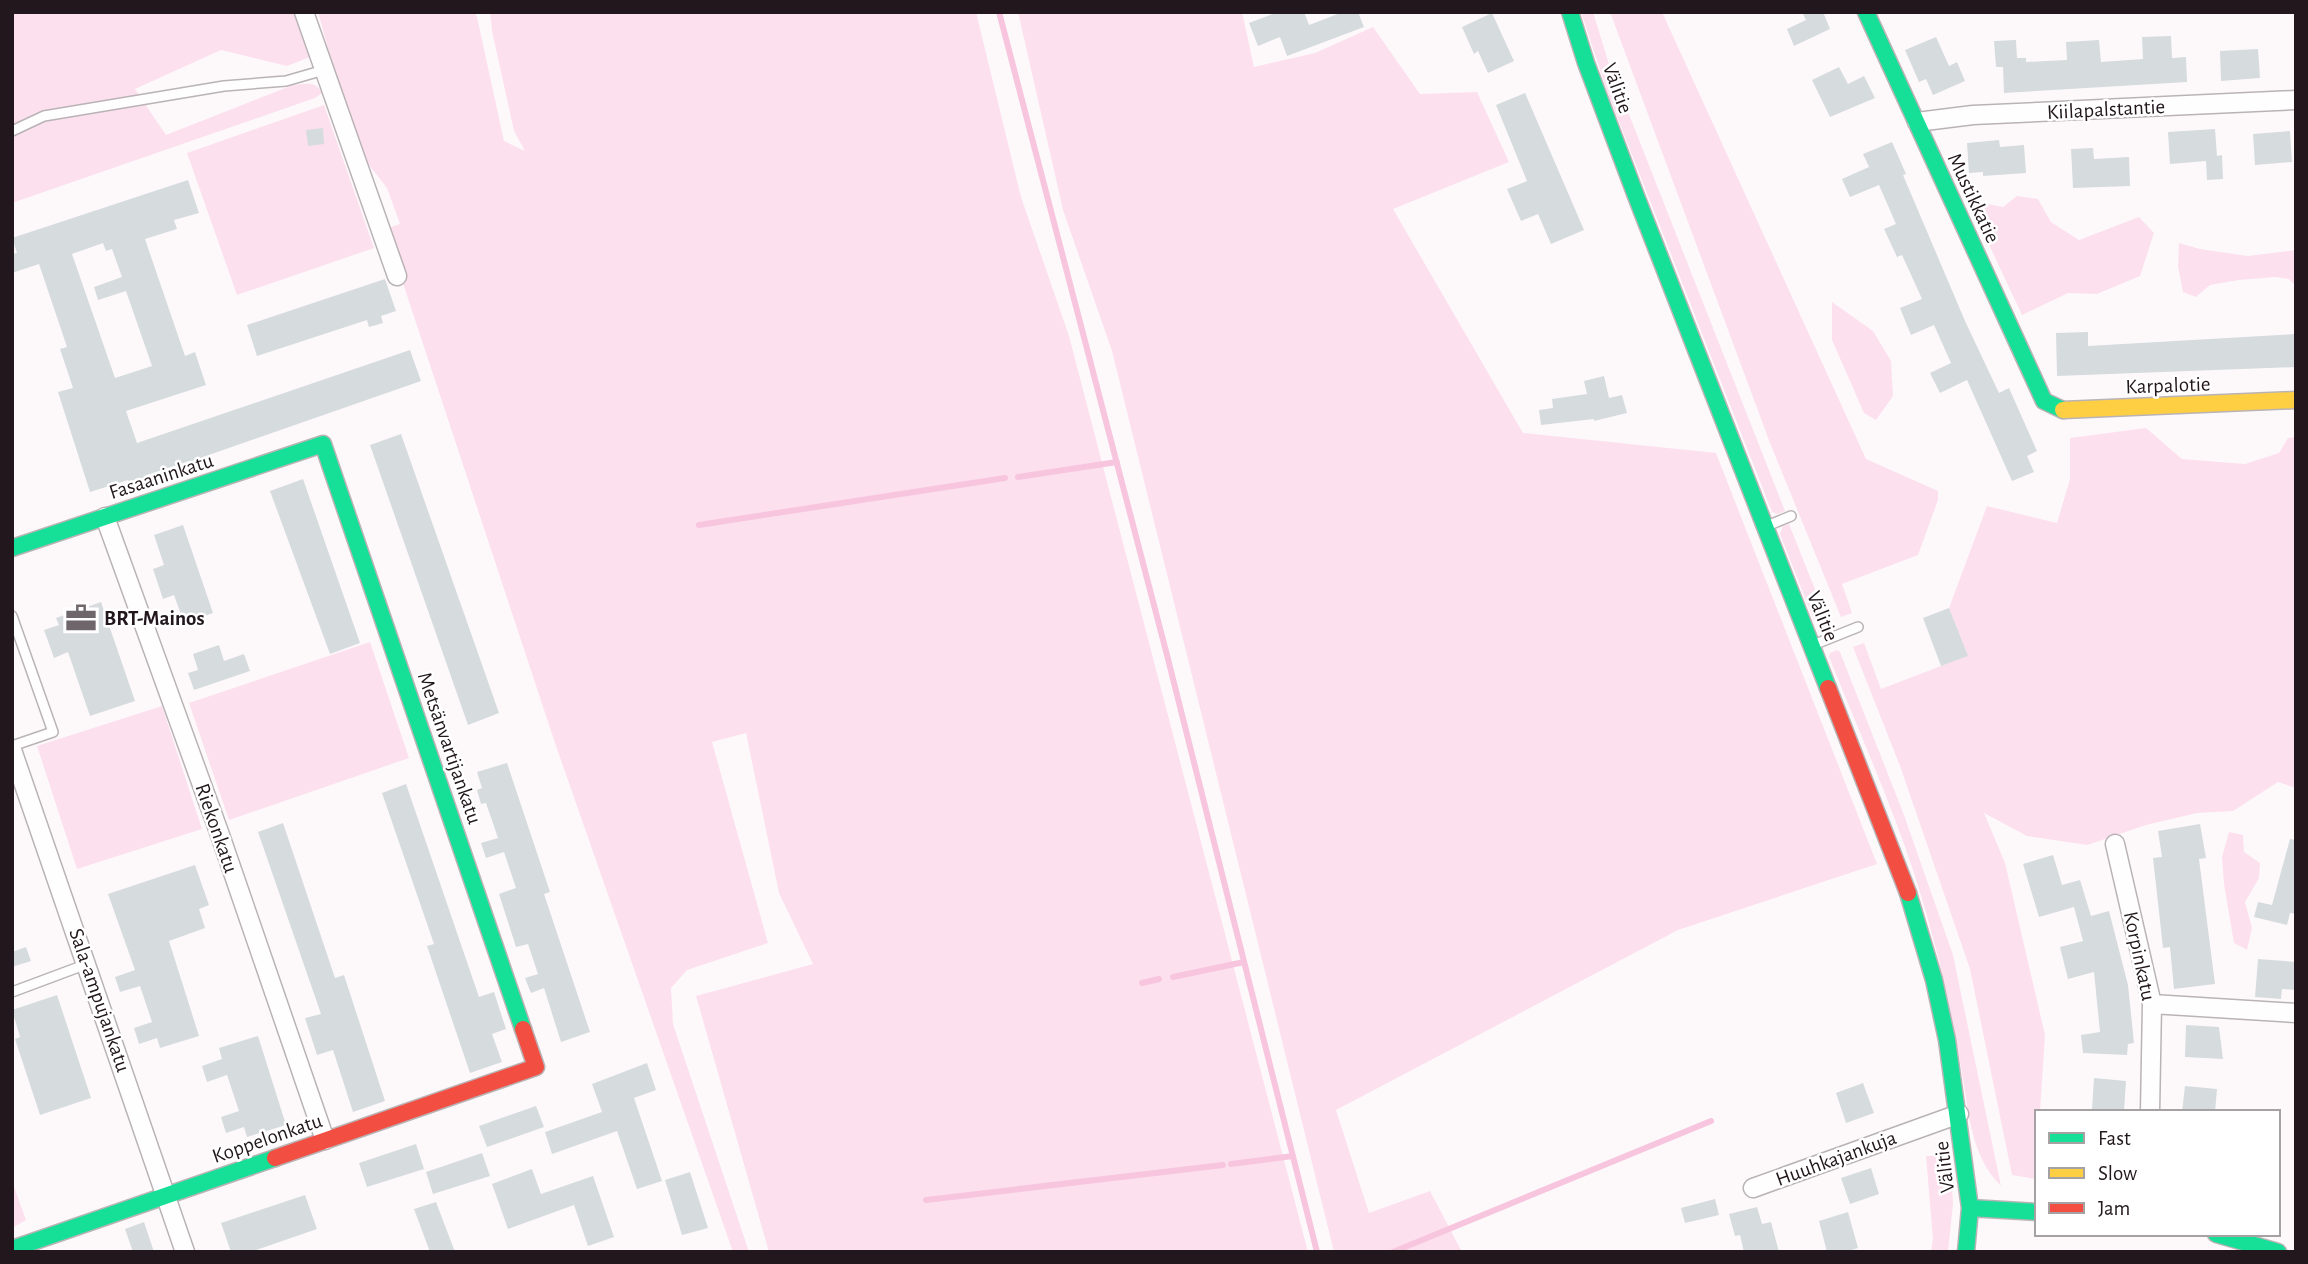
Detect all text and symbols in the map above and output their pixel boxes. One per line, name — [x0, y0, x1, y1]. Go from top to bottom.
street label: Välitie — [1599, 60, 1636, 116]
street label: Kiilapalstantie — [2046, 96, 2166, 123]
street label: Mustikkatie — [1944, 150, 2003, 246]
street label: Karpalotie — [2125, 374, 2211, 397]
street label: Fasaaninkatu — [106, 450, 216, 503]
street label: Välitie — [1803, 588, 1842, 644]
office icon: BRT-Mainos — [64, 601, 98, 635]
place label: BRT-Mainos — [104, 608, 205, 629]
street label: Metsänvartijankatu — [414, 670, 485, 827]
street label: Riekonkatu — [191, 781, 242, 876]
street label: Korpinkatu — [2120, 910, 2159, 1003]
street label: Sala-ampujankatu — [65, 926, 134, 1075]
street label: Koppelonkatu — [209, 1110, 325, 1167]
legend — [2035, 1110, 2280, 1236]
street label: Huuhkajankuja — [1773, 1127, 1900, 1190]
text: Fast — [2098, 1128, 2131, 1149]
street label: Välitie — [1931, 1140, 1958, 1194]
text: Slow — [2098, 1163, 2137, 1184]
text: Jam — [2098, 1198, 2130, 1219]

